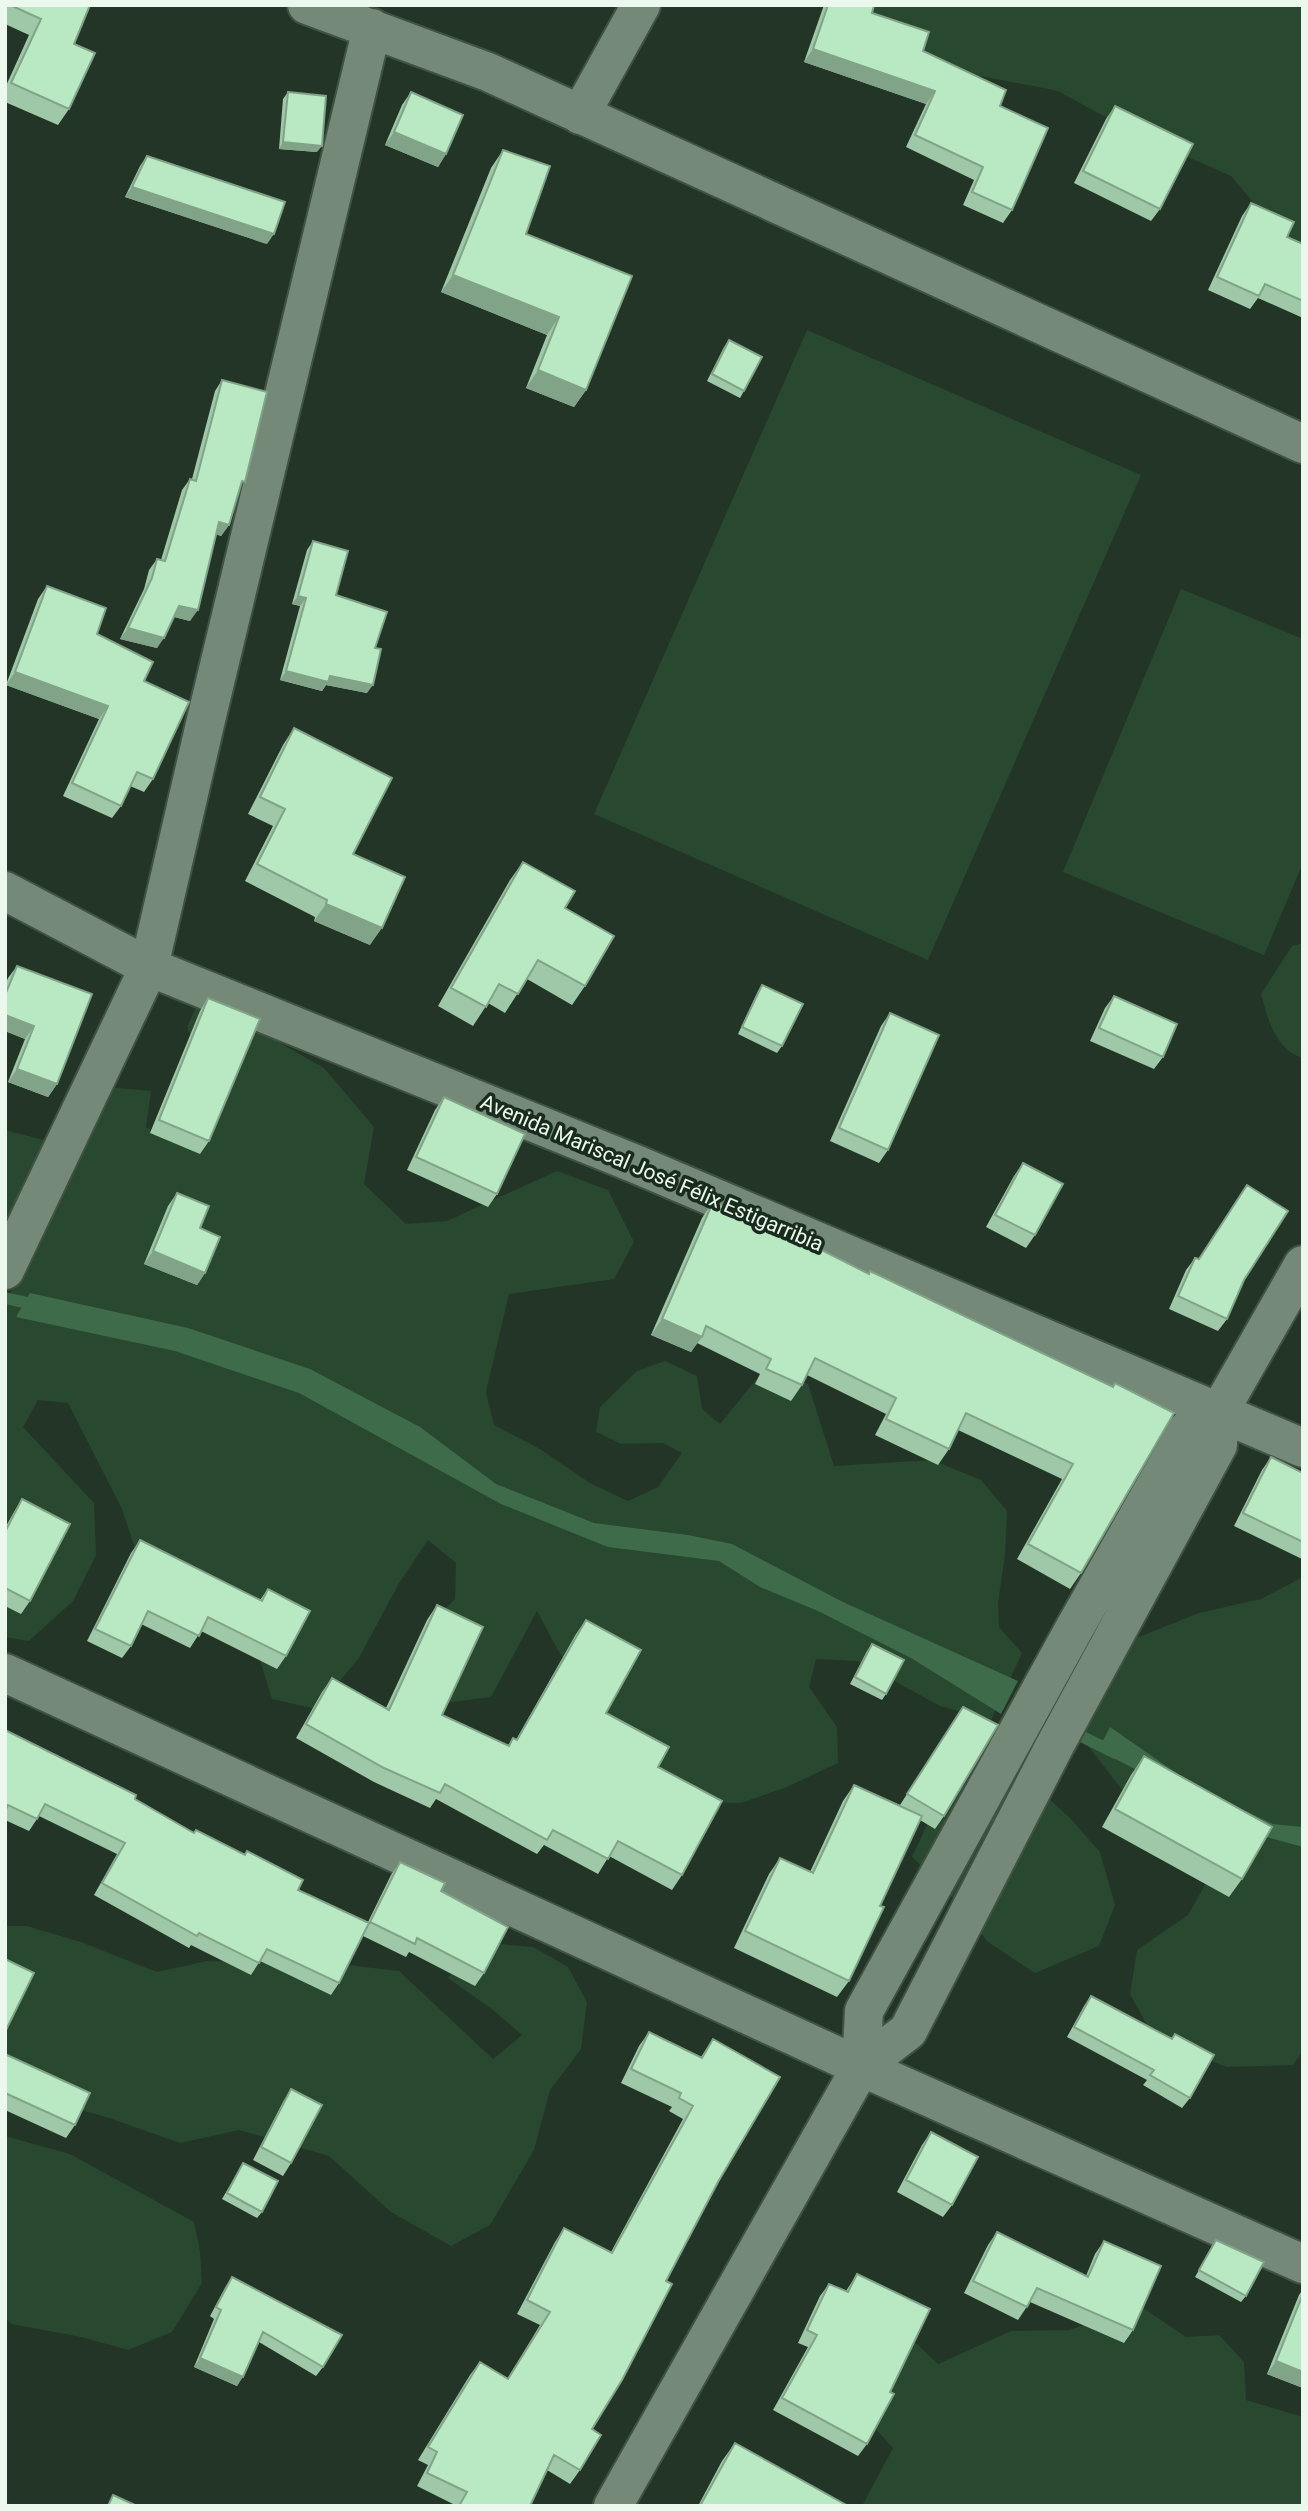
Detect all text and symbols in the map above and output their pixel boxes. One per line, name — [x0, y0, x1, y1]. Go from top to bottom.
street label: Avenida Mariscal José Félix Estigarribia — [477, 1090, 827, 1256]

